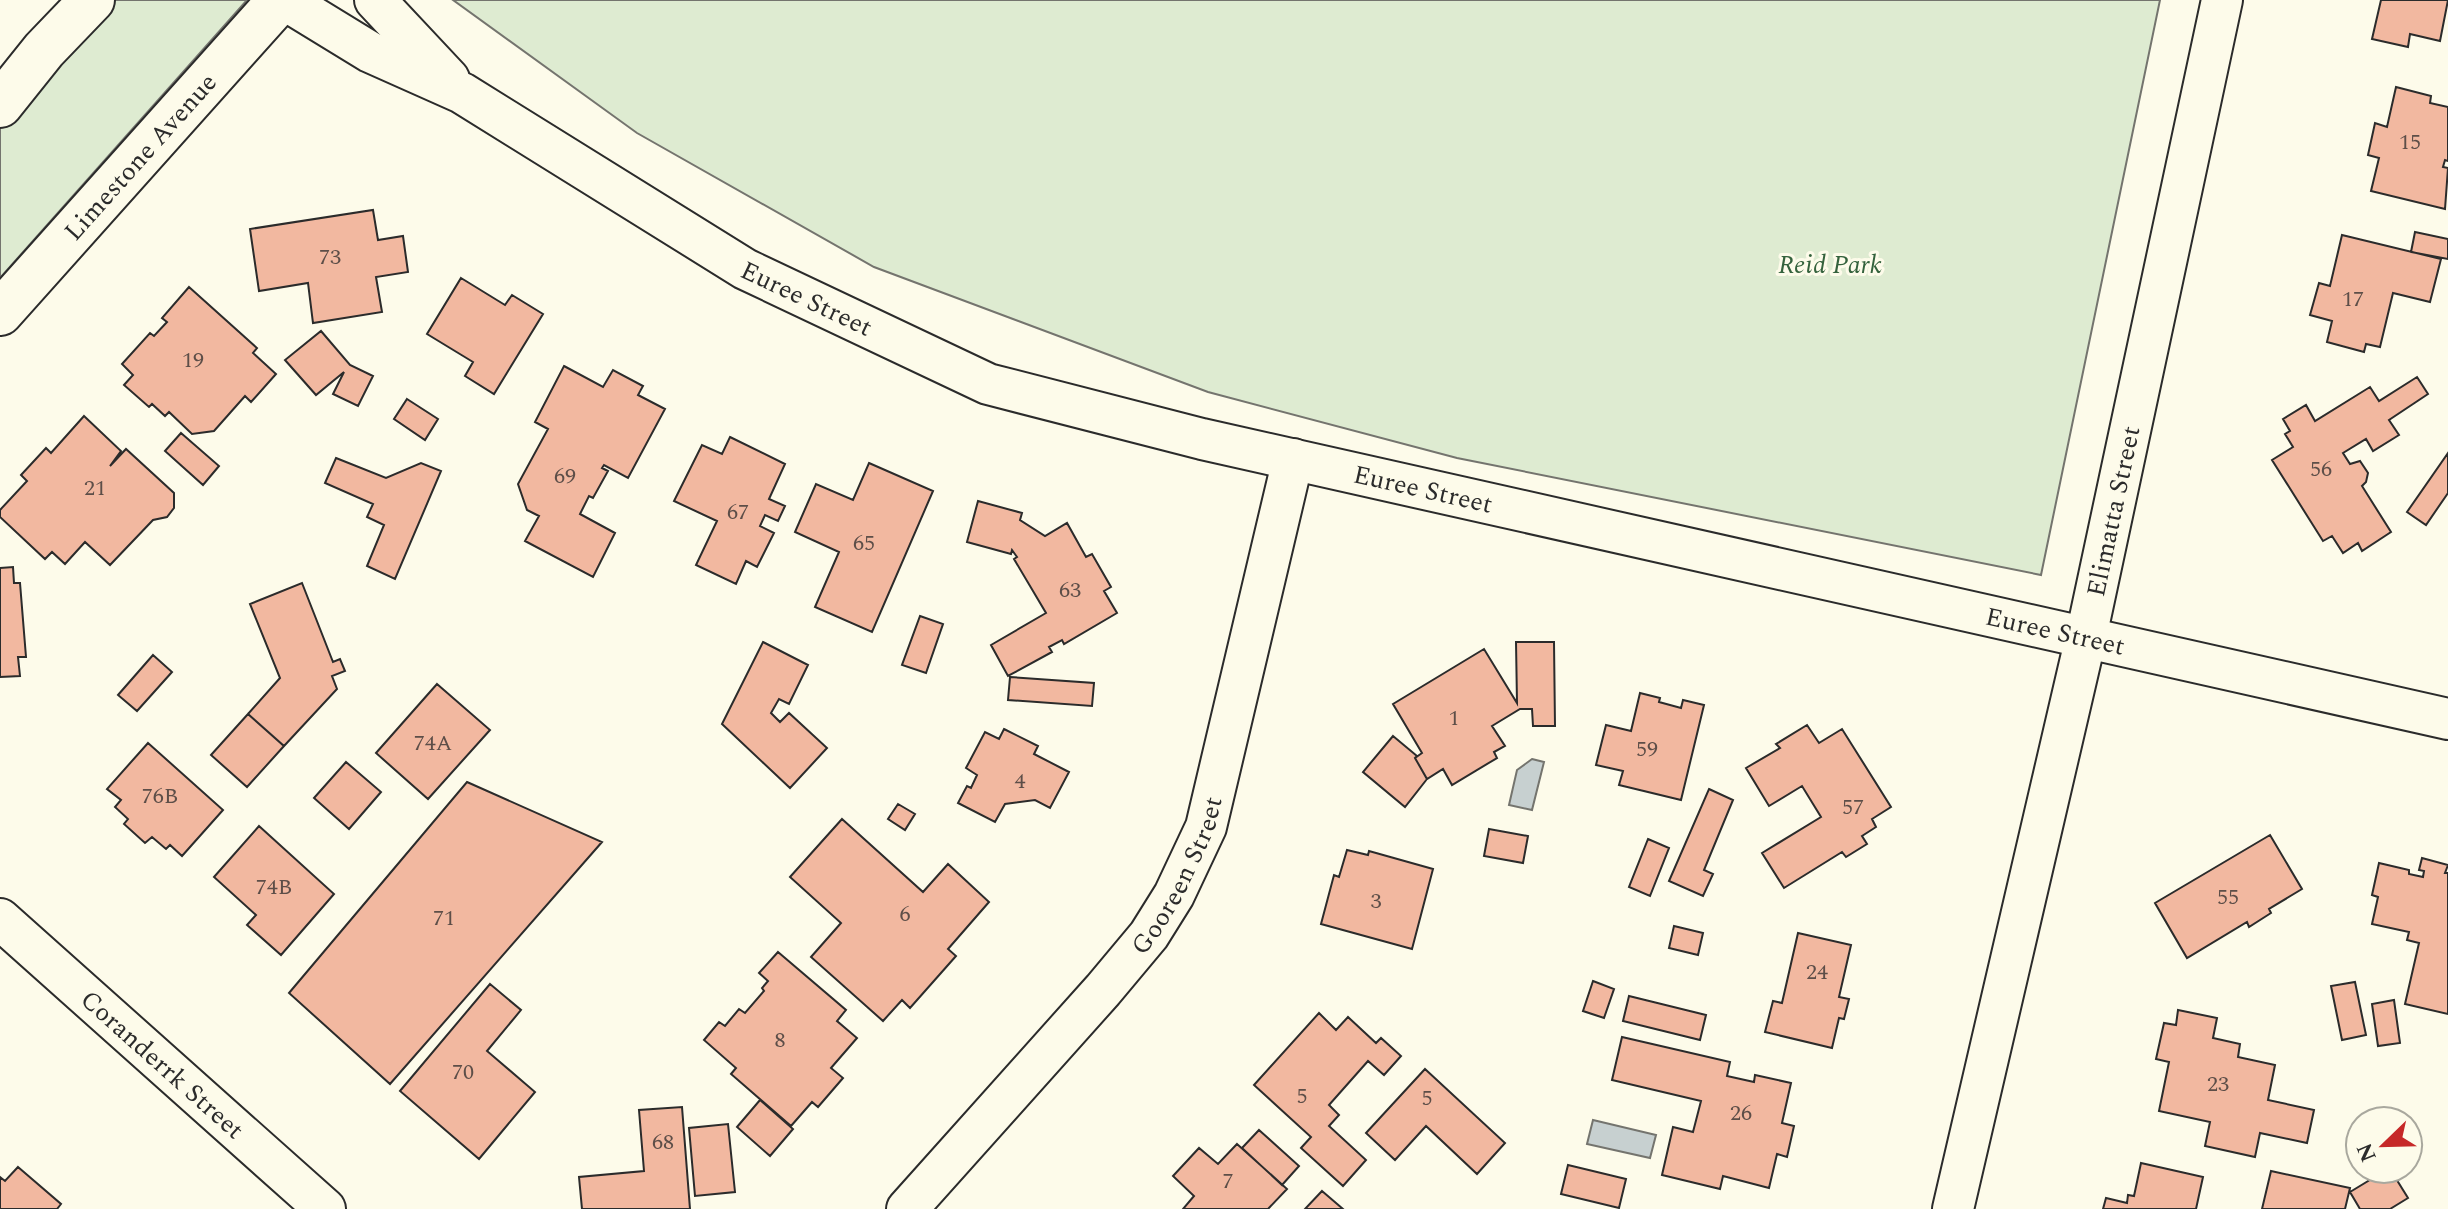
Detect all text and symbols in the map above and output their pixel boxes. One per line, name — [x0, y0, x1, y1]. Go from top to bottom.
street label: Limestone Avenue — [55, 64, 227, 250]
house number: 15 — [2399, 126, 2421, 159]
house number: 73 — [319, 241, 341, 274]
park label: Reid Park — [1778, 245, 1882, 285]
street label: Euree Street — [734, 251, 879, 348]
house number: 17 — [2342, 283, 2364, 316]
house number: 19 — [182, 344, 204, 377]
street label: Elimatta Street — [2076, 422, 2152, 600]
house number: 56 — [2310, 453, 2332, 486]
street label: Euree Street — [1349, 455, 1496, 525]
house number: 69 — [554, 460, 576, 493]
house number: 21 — [84, 472, 106, 505]
house number: 67 — [727, 496, 749, 529]
house number: 65 — [853, 527, 875, 560]
house number: 63 — [1059, 574, 1081, 607]
street label: Euree Street — [1981, 597, 2129, 667]
house number: 1 — [1448, 702, 1460, 735]
house number: 74A — [414, 727, 452, 760]
house number: 59 — [1636, 733, 1658, 766]
house number: 4 — [1014, 765, 1026, 798]
house number: 76B — [142, 780, 178, 813]
house number: 57 — [1842, 791, 1864, 824]
street label: Gooreen Street — [1121, 793, 1234, 964]
house number: 74B — [256, 871, 292, 904]
house number: 55 — [2217, 881, 2239, 914]
house number: 3 — [1370, 885, 1382, 918]
house number: 6 — [899, 898, 911, 931]
house number: 71 — [433, 902, 455, 935]
house number: 24 — [1806, 956, 1828, 989]
street label: Coranderrk Street — [71, 981, 253, 1149]
house number: 8 — [774, 1024, 786, 1057]
house number: 70 — [452, 1056, 474, 1089]
house number: 23 — [2207, 1068, 2229, 1101]
house number: 5 — [1296, 1080, 1308, 1113]
house number: 5 — [1421, 1082, 1433, 1115]
house number: 26 — [1730, 1097, 1752, 1130]
north arrow — [2344, 1105, 2424, 1185]
house number: 68 — [652, 1126, 674, 1159]
text: N — [2348, 1137, 2386, 1167]
house number: 7 — [1222, 1165, 1234, 1198]

